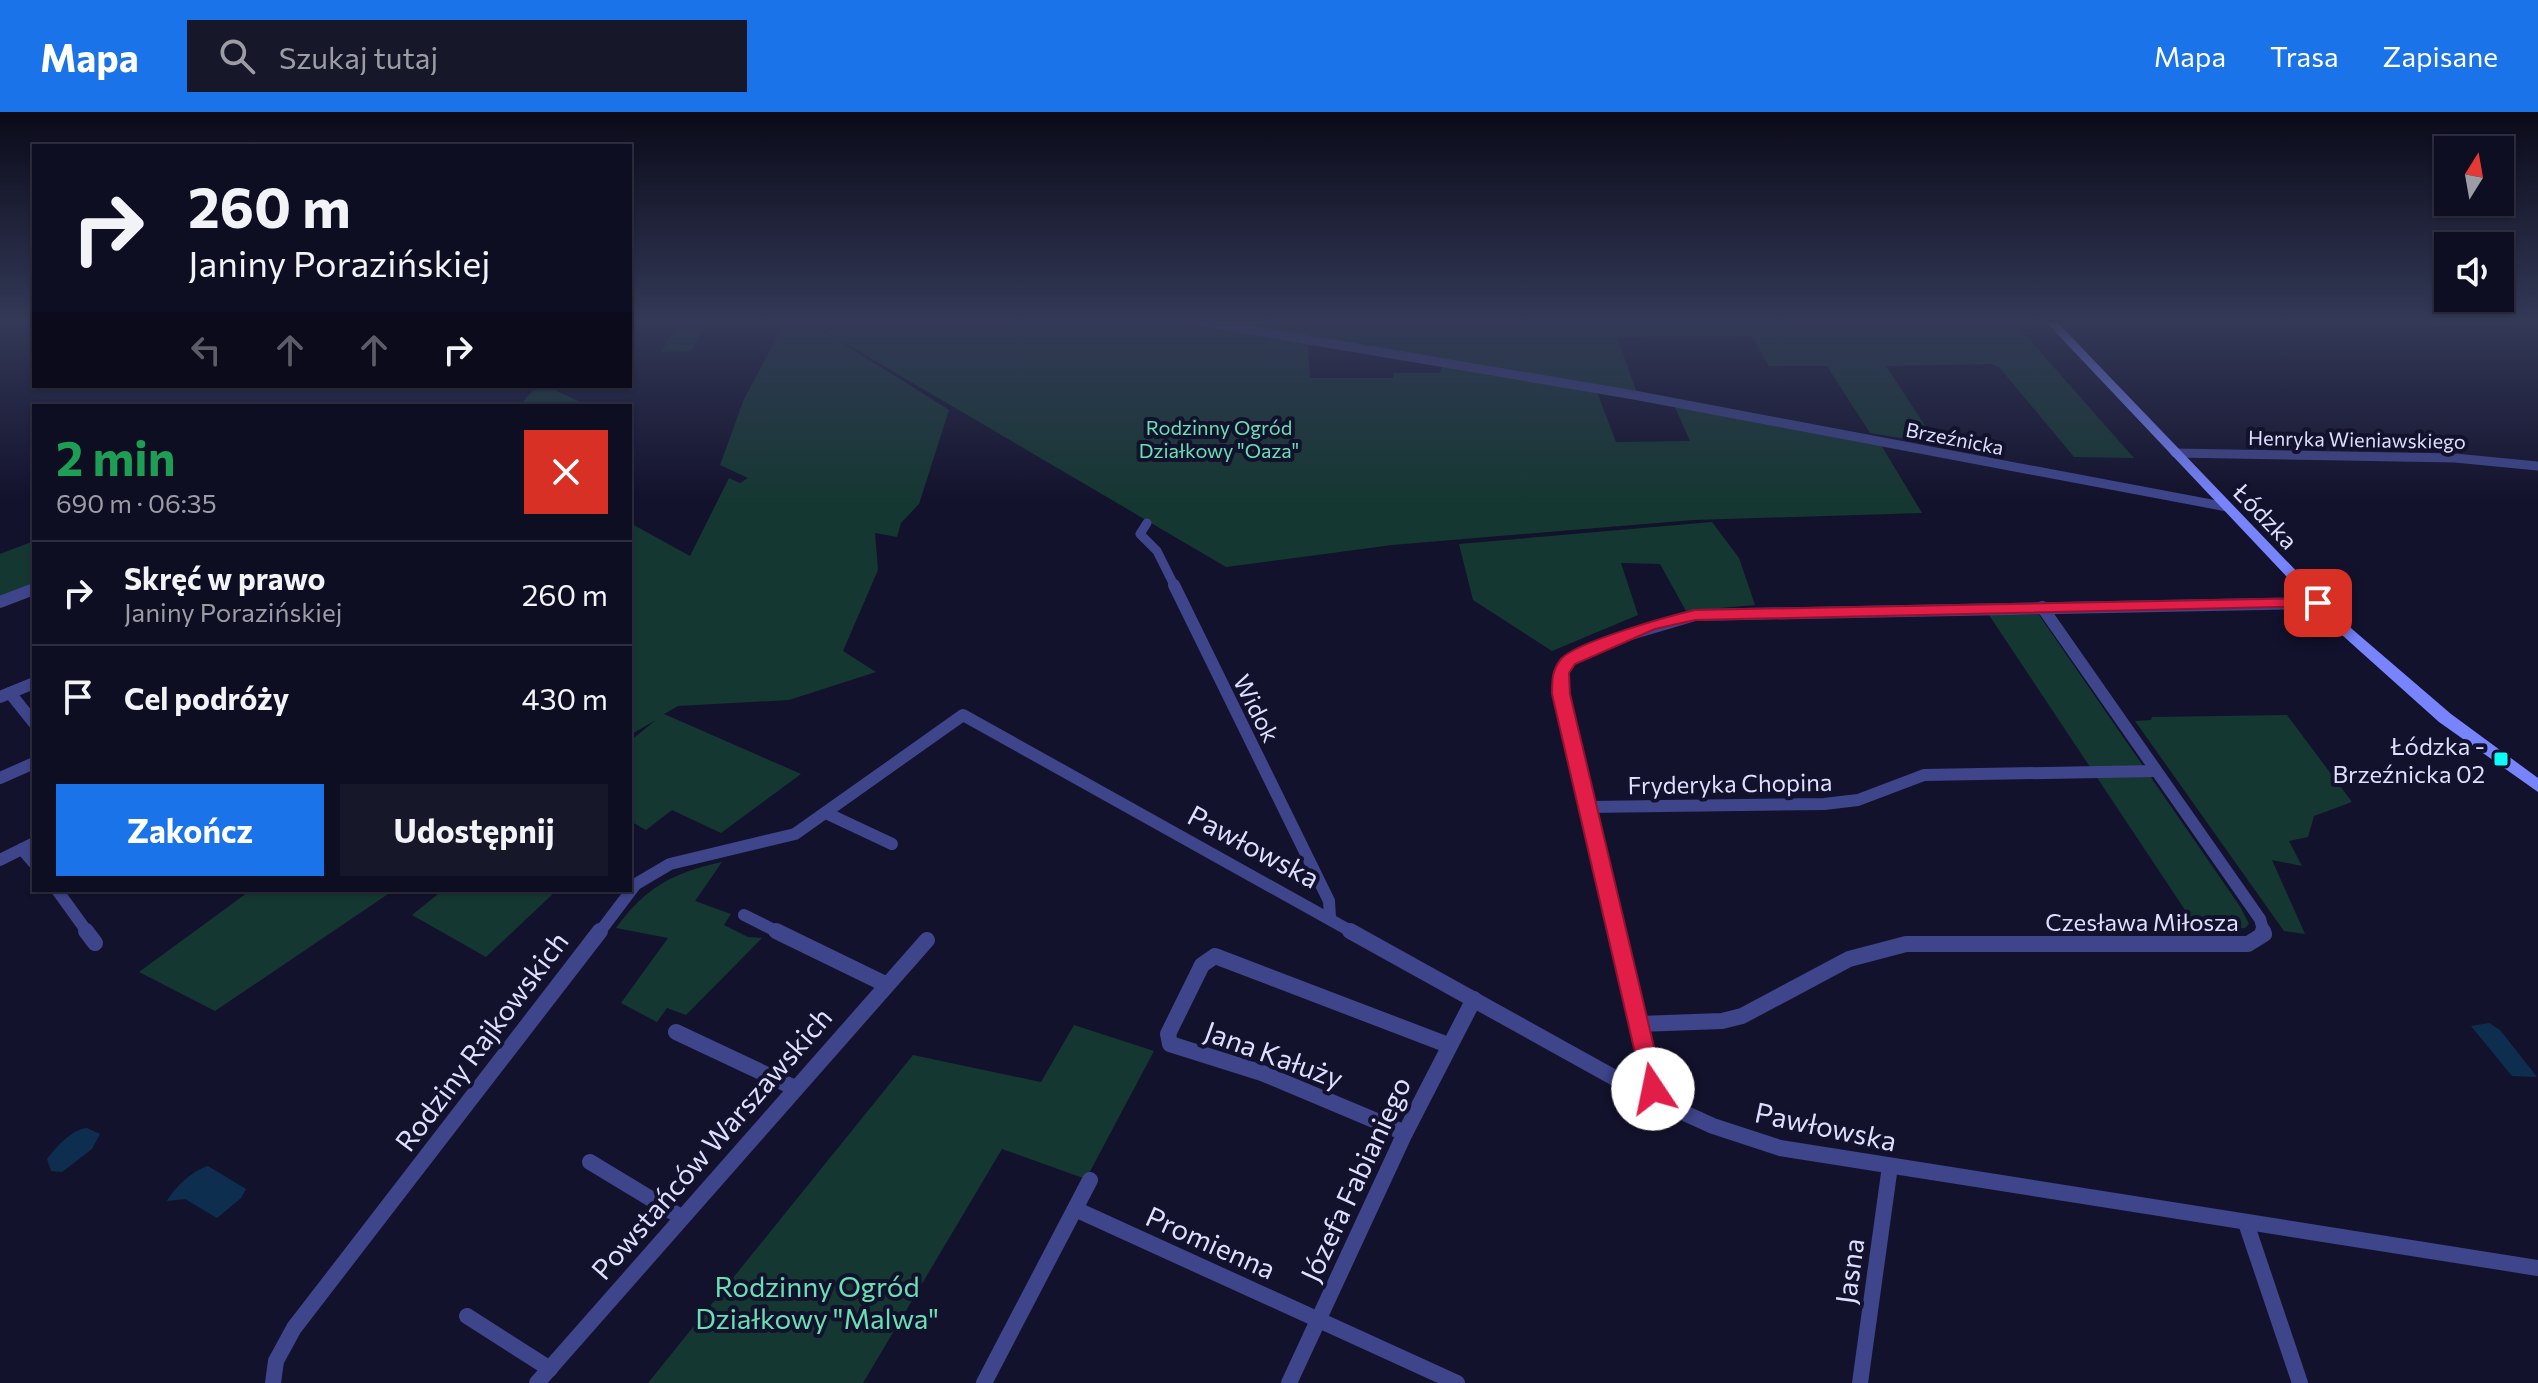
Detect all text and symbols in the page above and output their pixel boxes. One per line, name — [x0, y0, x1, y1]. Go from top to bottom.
search box — [187, 20, 747, 92]
text: Mapa — [40, 33, 139, 80]
icon: search — [215, 34, 259, 78]
text: Szukaj tutaj — [279, 38, 438, 75]
text: Mapa — [2154, 39, 2226, 73]
text: Trasa — [2270, 39, 2339, 73]
text: Zapisane — [2383, 39, 2498, 73]
north arrow — [2434, 136, 2514, 216]
map controls — [2434, 136, 2514, 312]
text: 260 m — [188, 171, 351, 240]
icon: right — [56, 176, 160, 280]
button: sound — [2434, 232, 2514, 312]
text: Janiny Porazińskiej — [188, 240, 490, 284]
icon: left — [184, 328, 228, 372]
icon: ahead — [268, 328, 312, 372]
icon: ahead — [352, 328, 396, 372]
icon: right — [436, 328, 480, 372]
park label: Rodzinny Ogród Działkowy "Oaza" — [1139, 415, 1299, 462]
street label: Brzeźnicka — [1904, 417, 2006, 459]
street label: Henryka Wieniawskiego — [2248, 425, 2466, 453]
text: 2 min — [56, 427, 176, 486]
button: close — [524, 430, 608, 514]
street label: Łódzka — [2227, 477, 2304, 555]
text: 690 m · 06:35 — [56, 487, 217, 518]
text: Skręć w prawo — [124, 559, 325, 596]
pin — [2284, 569, 2352, 637]
icon: right — [56, 571, 100, 615]
text: 260 m — [522, 575, 608, 612]
icon: arrive — [2296, 581, 2340, 625]
text: Janiny Porazińskiej — [124, 596, 342, 627]
street label: Widok — [1228, 669, 1286, 747]
icon: arrive — [56, 675, 100, 719]
text: Cel podróży — [124, 679, 289, 716]
text: 430 m — [521, 679, 608, 716]
place label: Łódzka - Brzeźnicka 02 — [2333, 731, 2485, 788]
marker: Łódzka - Brzeźnicka 02 — [2492, 750, 2510, 768]
street label: Fryderyka Chopina — [1627, 767, 1833, 799]
button: Zakończ — [56, 784, 324, 876]
button: Udostępnij — [340, 784, 608, 876]
street label: Pawłowska — [1182, 797, 1326, 895]
street label: Czesława Miłosza — [2045, 907, 2239, 936]
street label: Rodziny Rajkowskich — [387, 925, 575, 1157]
street label: Powstańców Warszawskich — [584, 1000, 838, 1286]
street label: Jana Kałuży — [1200, 1013, 1348, 1095]
position arrow — [1611, 1047, 1695, 1131]
street label: Józefa Fabianiego — [1293, 1071, 1417, 1287]
street label: Pawłowska — [1752, 1094, 1900, 1158]
street label: Promienna — [1141, 1198, 1281, 1286]
street label: Jasna — [1828, 1236, 1870, 1306]
park label: Rodzinny Ogród Działkowy "Malwa" — [695, 1269, 939, 1335]

